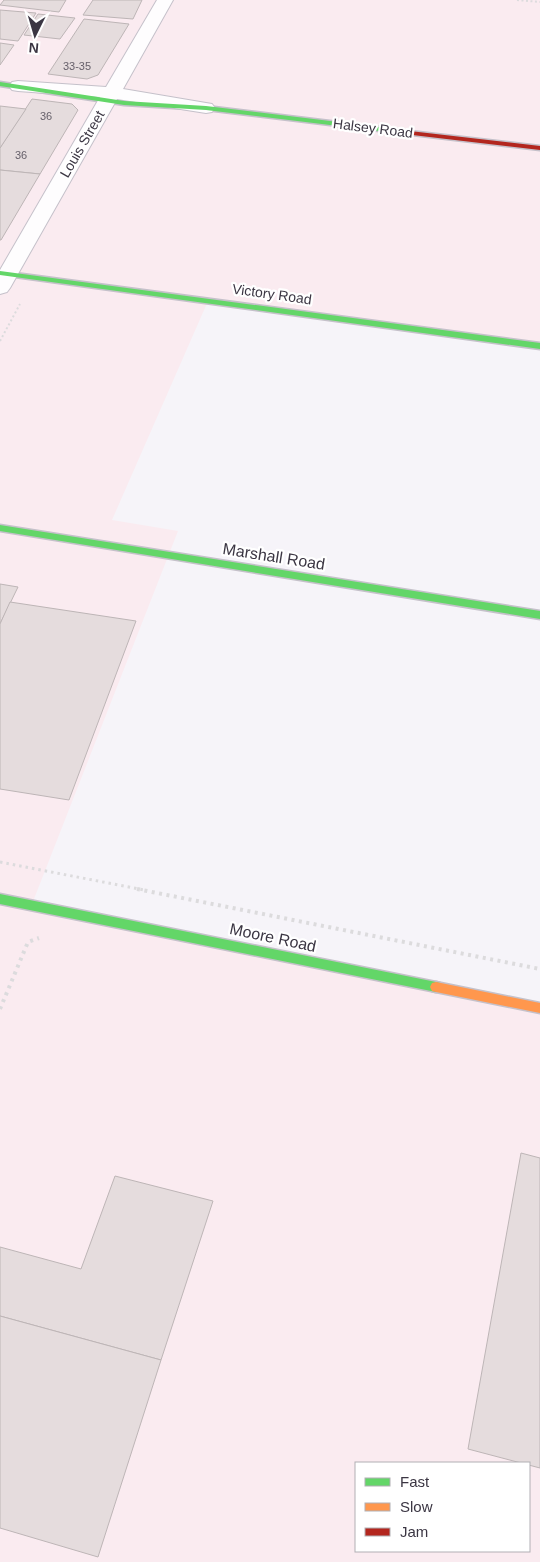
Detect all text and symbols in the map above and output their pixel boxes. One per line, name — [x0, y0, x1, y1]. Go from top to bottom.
north arrow — [10, 10, 60, 60]
text: N — [28, 40, 40, 56]
house number: 33-35 — [63, 60, 91, 72]
street label: Louis Street — [56, 108, 108, 180]
house number: 36 — [40, 110, 52, 122]
street label: Halsey Road — [332, 115, 414, 141]
house number: 36 — [15, 149, 27, 161]
street label: Victory Road — [231, 281, 313, 307]
street label: Marshall Road — [222, 540, 326, 573]
street label: Moore Road — [228, 920, 318, 955]
legend — [355, 1462, 530, 1552]
text: Fast — [400, 1473, 430, 1490]
text: Slow — [400, 1498, 433, 1515]
text: Jam — [400, 1523, 428, 1540]

